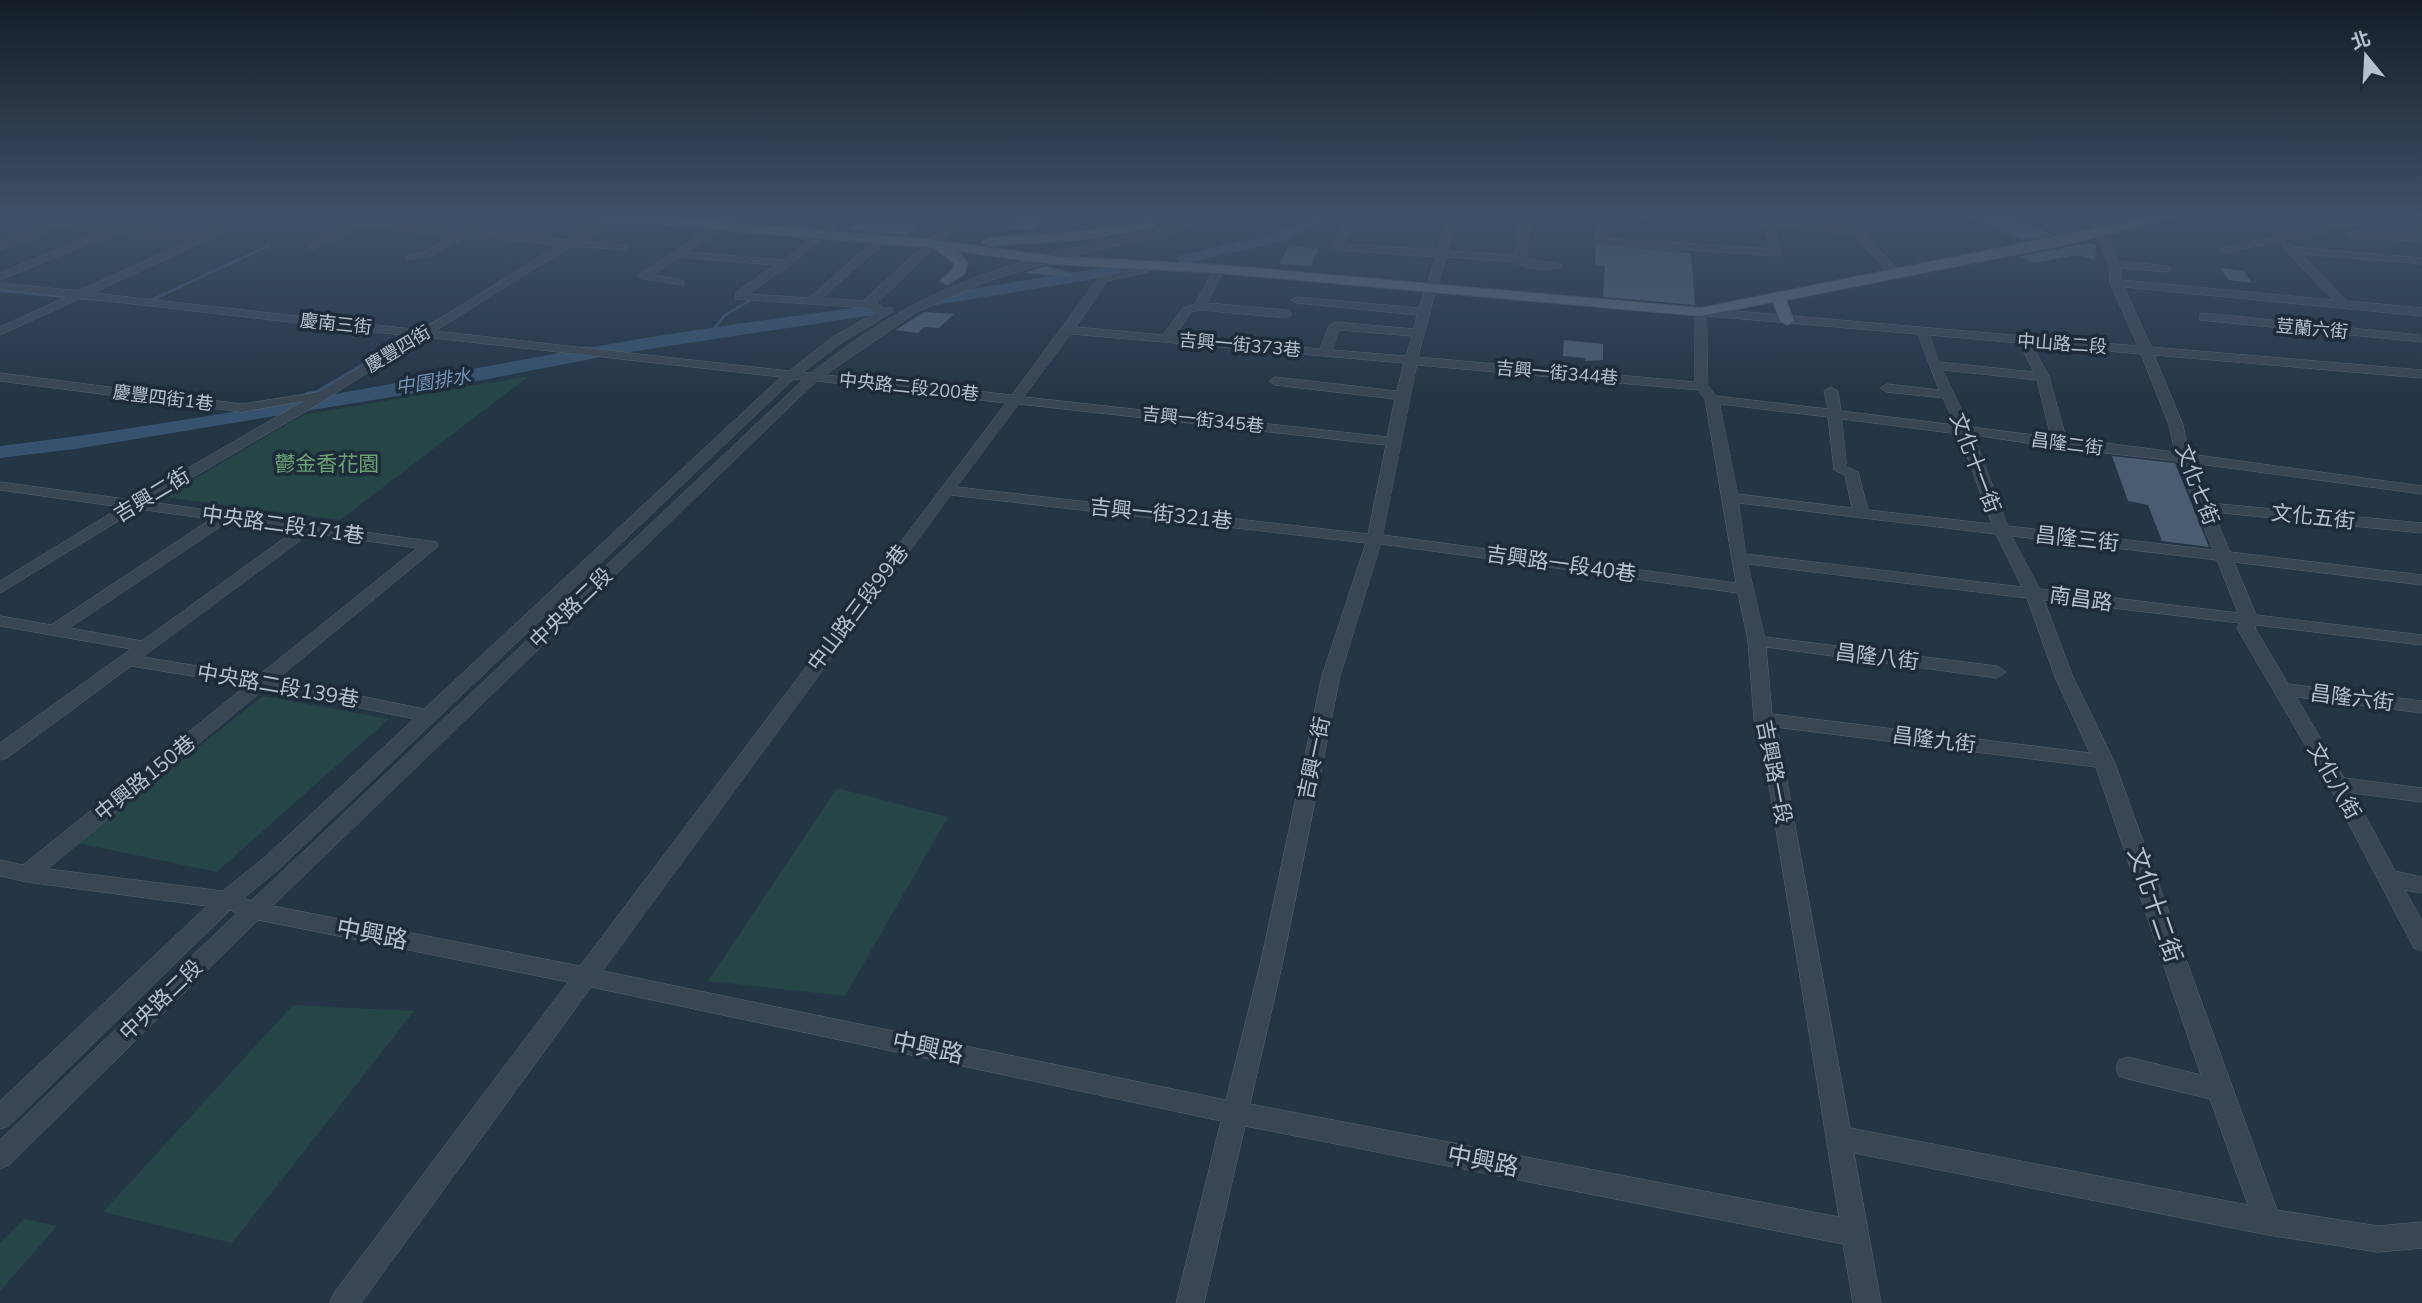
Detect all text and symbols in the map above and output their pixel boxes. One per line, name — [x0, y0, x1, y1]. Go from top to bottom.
north arrow — [2331, 21, 2401, 91]
text: 北 — [2348, 25, 2373, 54]
street label: 慶南三街 — [299, 308, 373, 339]
street label: 荳蘭六街 — [2275, 314, 2349, 343]
street label: 慶豐四街 — [361, 320, 435, 377]
street label: 吉興一街373巷 — [1178, 328, 1302, 361]
street label: 中山路二段 — [2016, 329, 2108, 358]
street label: 吉興一街344巷 — [1495, 356, 1619, 389]
water label: 中園排水 — [394, 363, 473, 399]
street label: 中央路二段200巷 — [838, 368, 980, 405]
street label: 慶豐四街1巷 — [112, 380, 214, 415]
street label: 吉興一街345巷 — [1141, 402, 1265, 437]
street label: 文化十一街 — [1945, 409, 2007, 516]
street label: 昌隆二街 — [2030, 428, 2104, 459]
street label: 文化七街 — [2171, 441, 2225, 529]
park label: 鬱金香花園 — [275, 450, 380, 476]
street label: 吉興二街 — [109, 461, 194, 527]
street label: 吉興一街321巷 — [1089, 493, 1233, 533]
street label: 文化五街 — [2270, 499, 2356, 533]
street label: 中央路二段171巷 — [200, 500, 366, 548]
street label: 昌隆三街 — [2034, 521, 2120, 555]
street label: 中山路三段99巷 — [801, 539, 913, 676]
street label: 吉興路一段40巷 — [1484, 540, 1638, 586]
street label: 中央路二段 — [524, 561, 617, 653]
street label: 南昌路 — [2048, 581, 2114, 615]
street label: 昌隆八街 — [1834, 638, 1920, 674]
street label: 中央路二段139巷 — [195, 658, 361, 712]
street label: 昌隆六街 — [2309, 679, 2395, 715]
street label: 吉興一街 — [1292, 714, 1334, 802]
street label: 吉興路一段 — [1752, 718, 1798, 826]
street label: 昌隆九街 — [1891, 721, 1977, 757]
street label: 中興路150巷 — [89, 729, 200, 826]
street label: 文化八街 — [2303, 738, 2367, 823]
street label: 文化十二街 — [2122, 843, 2190, 966]
street label: 中興路 — [334, 911, 410, 955]
street label: 中央路二段 — [114, 953, 207, 1045]
street label: 中興路 — [890, 1025, 967, 1069]
street label: 中興路 — [1445, 1138, 1521, 1182]

